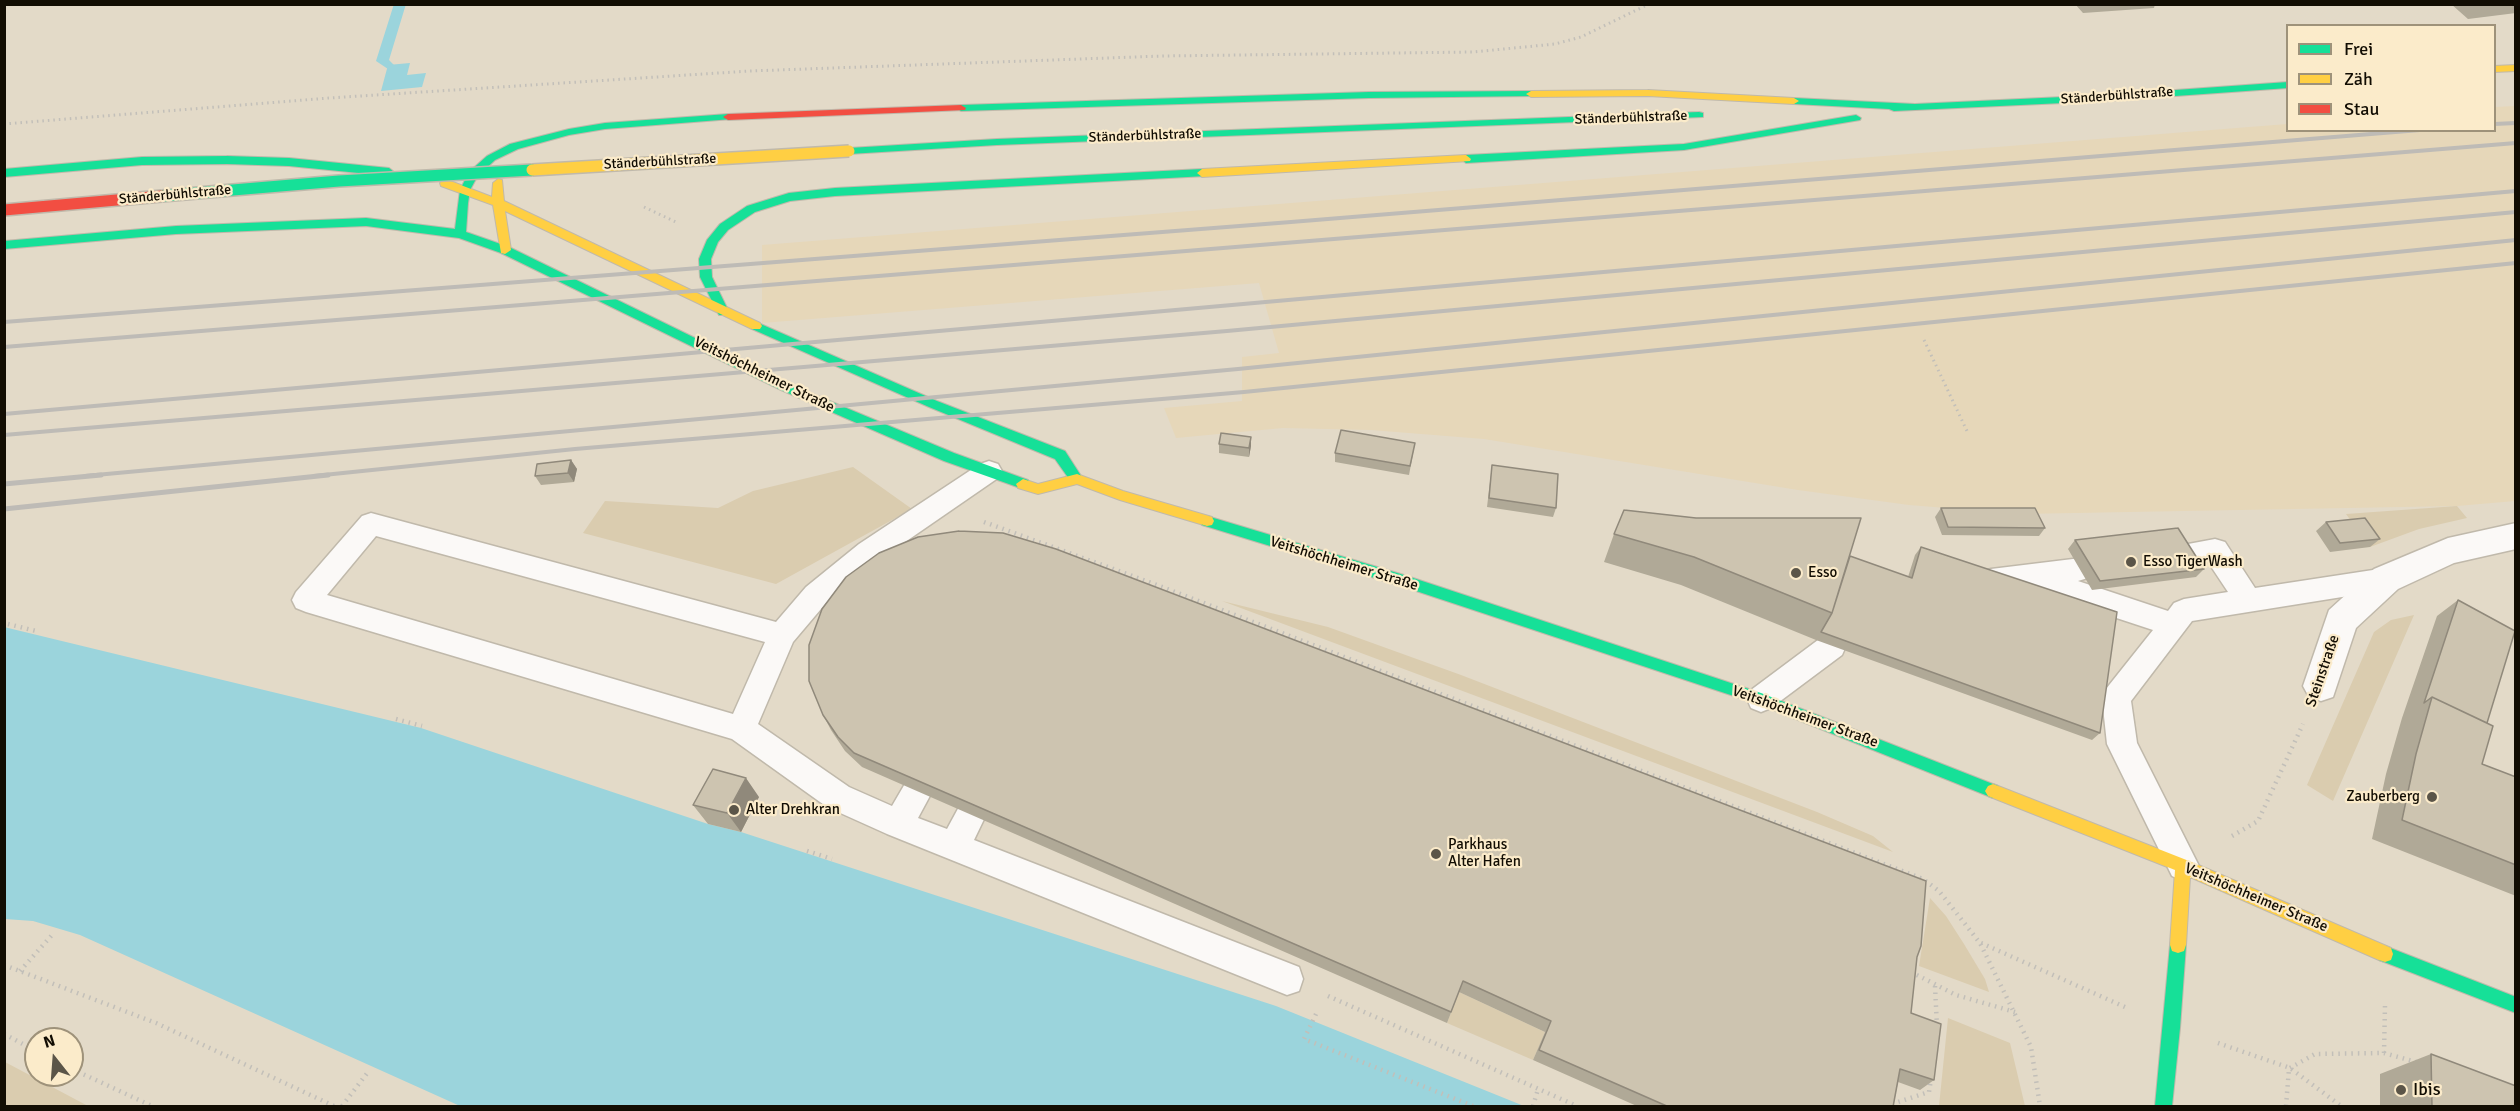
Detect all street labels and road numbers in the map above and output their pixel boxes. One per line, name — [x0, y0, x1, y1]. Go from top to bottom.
street label: Ständerbühlstraße — [2060, 84, 2174, 108]
street label: Ständerbühlstraße — [1574, 108, 1688, 128]
street label: Ständerbühlstraße — [1088, 126, 1202, 146]
street label: Ständerbühlstraße — [603, 151, 717, 173]
street label: Ständerbühlstraße — [118, 182, 232, 208]
street label: Veitshöchheimer Straße — [691, 333, 837, 417]
street label: Veitshöchheimer Straße — [1268, 533, 1420, 595]
street label: Steinstraße — [2302, 633, 2344, 709]
street label: Veitshöchheimer Straße — [1730, 682, 1880, 752]
street label: Veitshöchheimer Straße — [2182, 860, 2330, 936]

